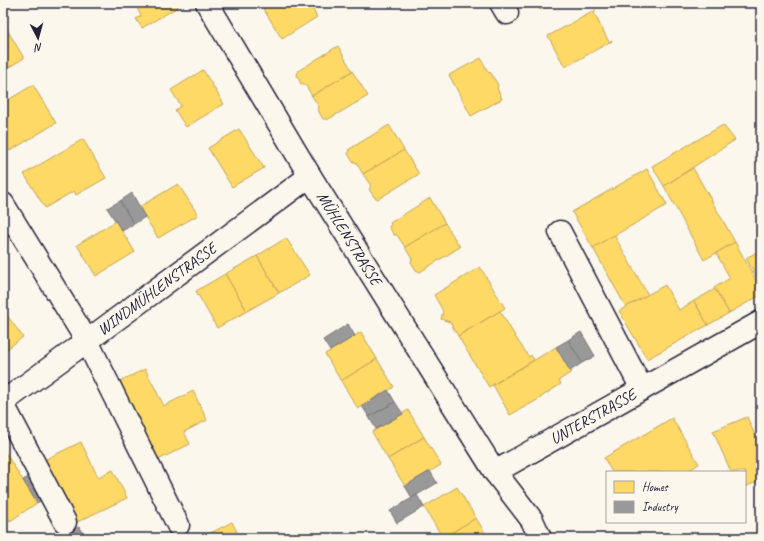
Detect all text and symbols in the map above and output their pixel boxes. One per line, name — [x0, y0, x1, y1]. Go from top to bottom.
north arrow — [18, 18, 58, 58]
text: N — [33, 41, 43, 55]
street label: MÜHLENSTRASSE — [312, 188, 387, 291]
street label: WINDMÜHLENSTRASSE — [94, 237, 222, 340]
street label: UNTERSTRASSE — [547, 383, 642, 449]
legend — [606, 471, 746, 523]
text: Homes — [642, 479, 669, 495]
text: Industry — [642, 499, 679, 515]

